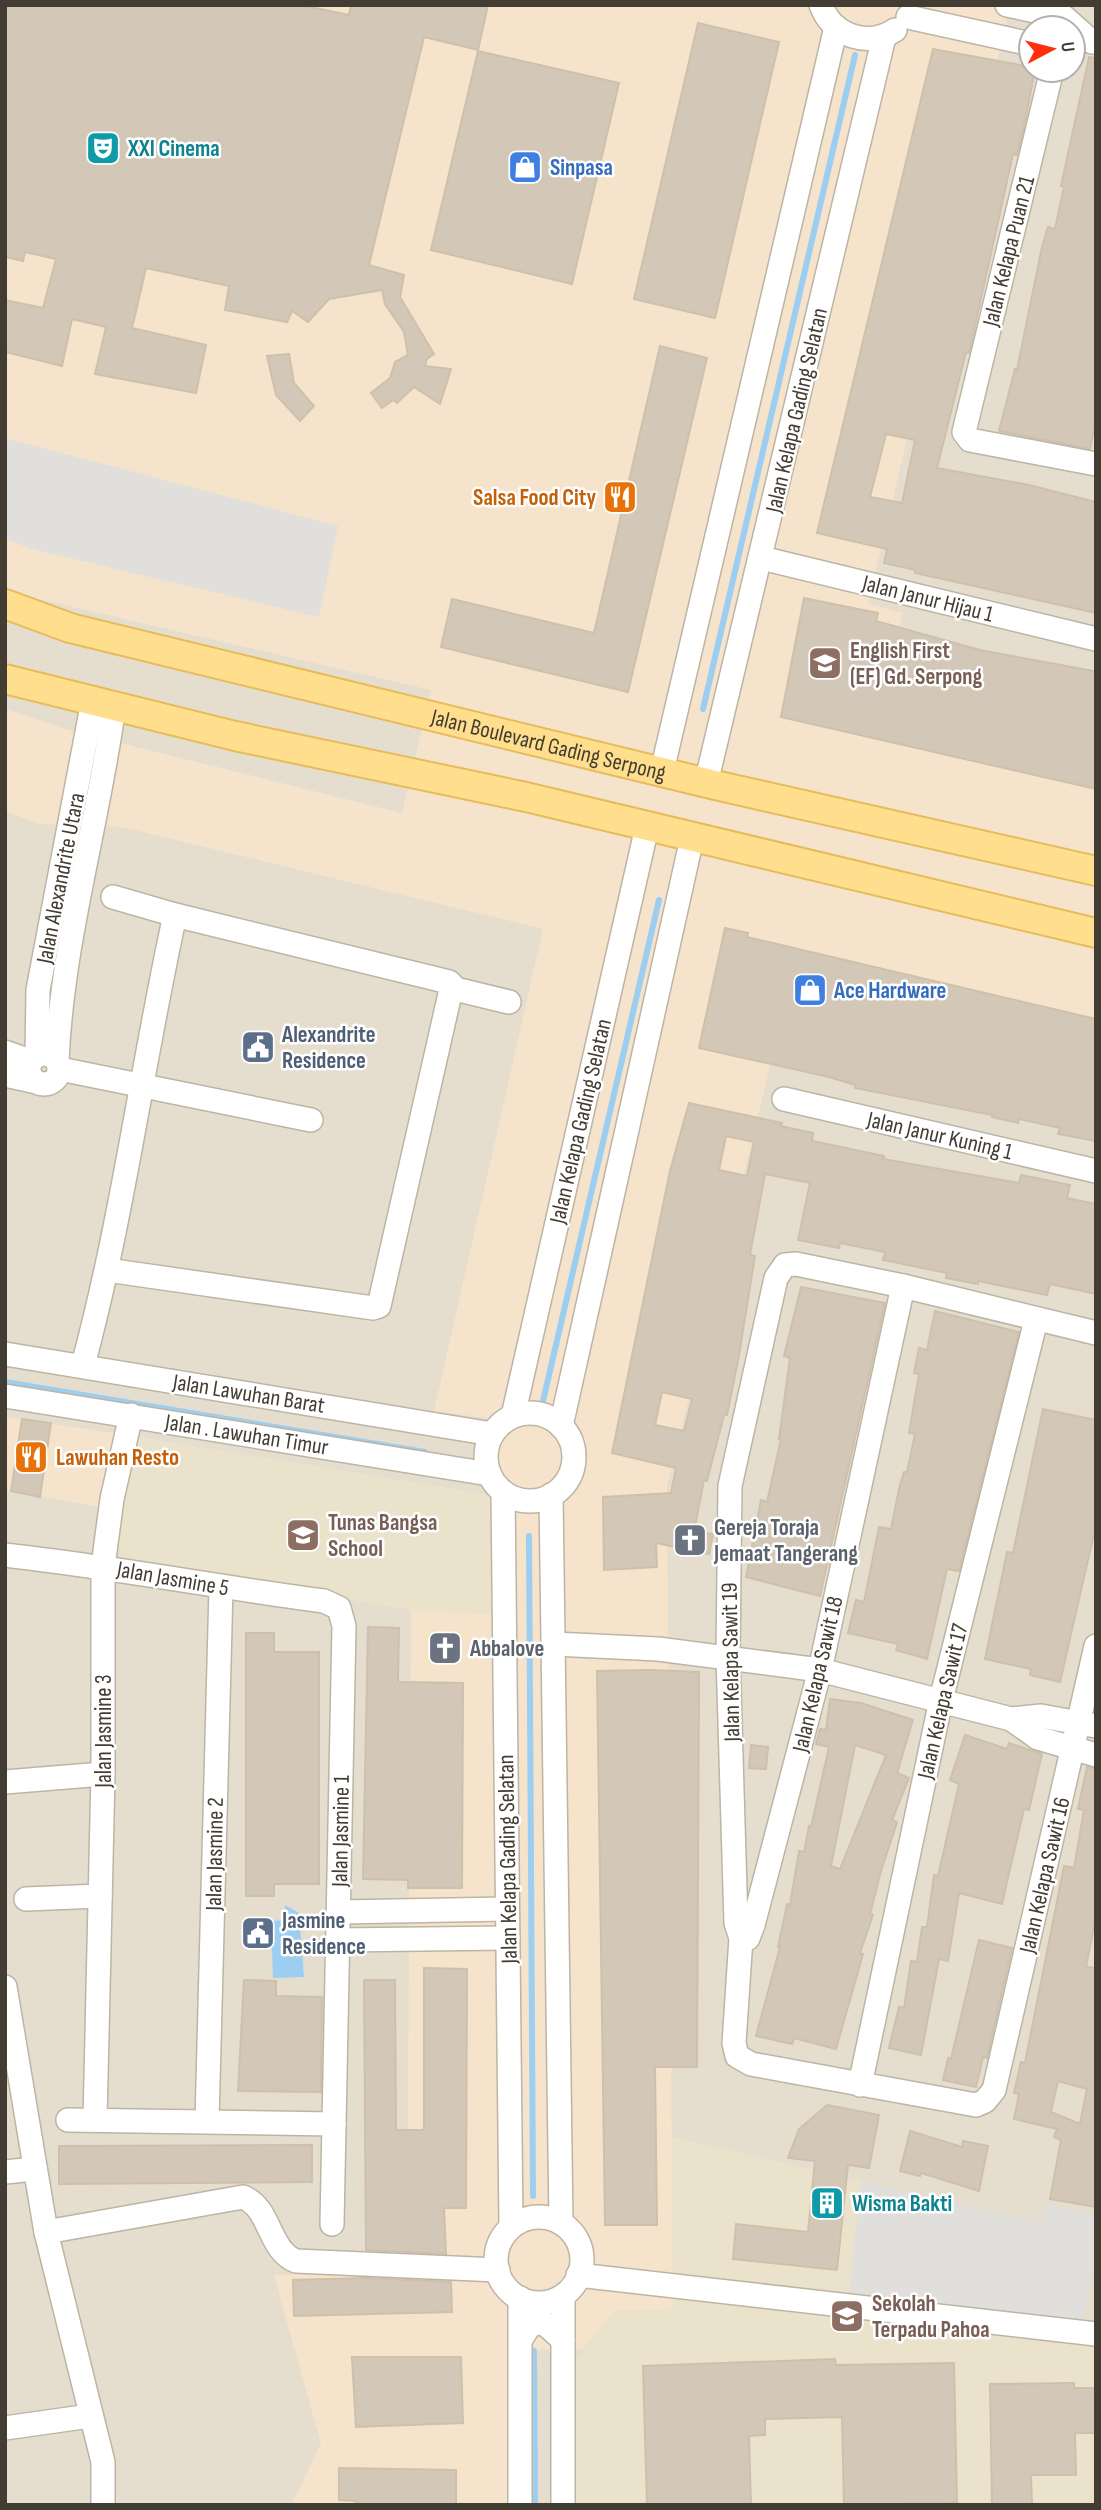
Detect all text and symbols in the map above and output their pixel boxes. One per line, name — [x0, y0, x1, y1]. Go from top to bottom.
north arrow — [1017, 14, 1087, 84]
text: U — [1055, 41, 1079, 53]
theatre icon: XXI Cinema — [84, 129, 122, 167]
place label: XXI Cinema — [127, 135, 220, 163]
shop icon: Sinpasa — [506, 148, 544, 186]
place label: Sinpasa — [550, 154, 613, 182]
street label: Jalan Kelapa Puan 21 — [977, 173, 1041, 330]
street label: Jalan Kelapa Gading Selatan — [760, 305, 834, 516]
restaurant icon: Salsa Food City — [601, 478, 639, 516]
place label: Salsa Food City — [473, 484, 596, 512]
street label: Jalan Janur Hijau 1 — [859, 569, 996, 629]
place label: English First (EF) Gd. Serpong — [850, 637, 983, 691]
school or university icon: English First (EF) Gd. Serpong — [806, 644, 844, 682]
street label: Jalan Boulevard Gading Serpong — [427, 703, 669, 788]
street label: Jalan Alexandrite Utara — [31, 791, 91, 967]
shop icon: Ace Hardware — [791, 971, 829, 1009]
place label: Ace Hardware — [833, 977, 946, 1005]
street label: Jalan Kelapa Gading Selatan — [544, 1016, 618, 1227]
place label: Alexandrite Residence — [281, 1021, 375, 1075]
public building icon: Alexandrite Residence — [239, 1028, 277, 1066]
street label: Jalan Janur Kuning 1 — [864, 1105, 1015, 1166]
street label: Jalan Lawuhan Barat — [170, 1368, 327, 1420]
street label: Jalan . Lawuhan Timur — [162, 1408, 331, 1462]
restaurant icon: Lawuhan Resto — [12, 1438, 50, 1476]
place label: Lawuhan Resto — [56, 1444, 179, 1472]
place label: Tunas Bangsa School — [328, 1509, 437, 1563]
place label: Gereja Toraja Jemaat Tangerang — [713, 1514, 858, 1568]
school or university icon: Tunas Bangsa School — [284, 1516, 322, 1554]
church icon: Gereja Toraja Jemaat Tangerang — [671, 1521, 709, 1559]
street label: Jalan Jasmine 5 — [114, 1555, 231, 1603]
street label: Jalan Kelapa Sawit 19 — [716, 1582, 746, 1743]
street label: Jalan Kelapa Sawit 18 — [786, 1594, 850, 1756]
street label: Jalan Kelapa Sawit 17 — [911, 1621, 974, 1782]
church icon: Abbalove — [426, 1629, 464, 1667]
place label: Abbalove — [469, 1635, 544, 1663]
street label: Jalan Jasmine 3 — [90, 1674, 118, 1789]
street label: Jalan Kelapa Gading Selatan — [492, 1754, 524, 1965]
street label: Jalan Jasmine 1 — [326, 1775, 356, 1888]
street label: Jalan Kelapa Sawit 16 — [1013, 1795, 1077, 1957]
street label: Jalan Jasmine 2 — [200, 1797, 230, 1912]
place label: Jasmine Residence — [281, 1907, 366, 1961]
public building icon: Jasmine Residence — [239, 1914, 277, 1952]
building icon: Wisma Bakti — [808, 2184, 846, 2222]
place label: Wisma Bakti — [852, 2190, 952, 2218]
place label: Sekolah Terpadu Pahoa — [872, 2290, 990, 2344]
school or university icon: Sekolah Terpadu Pahoa — [828, 2297, 866, 2335]

